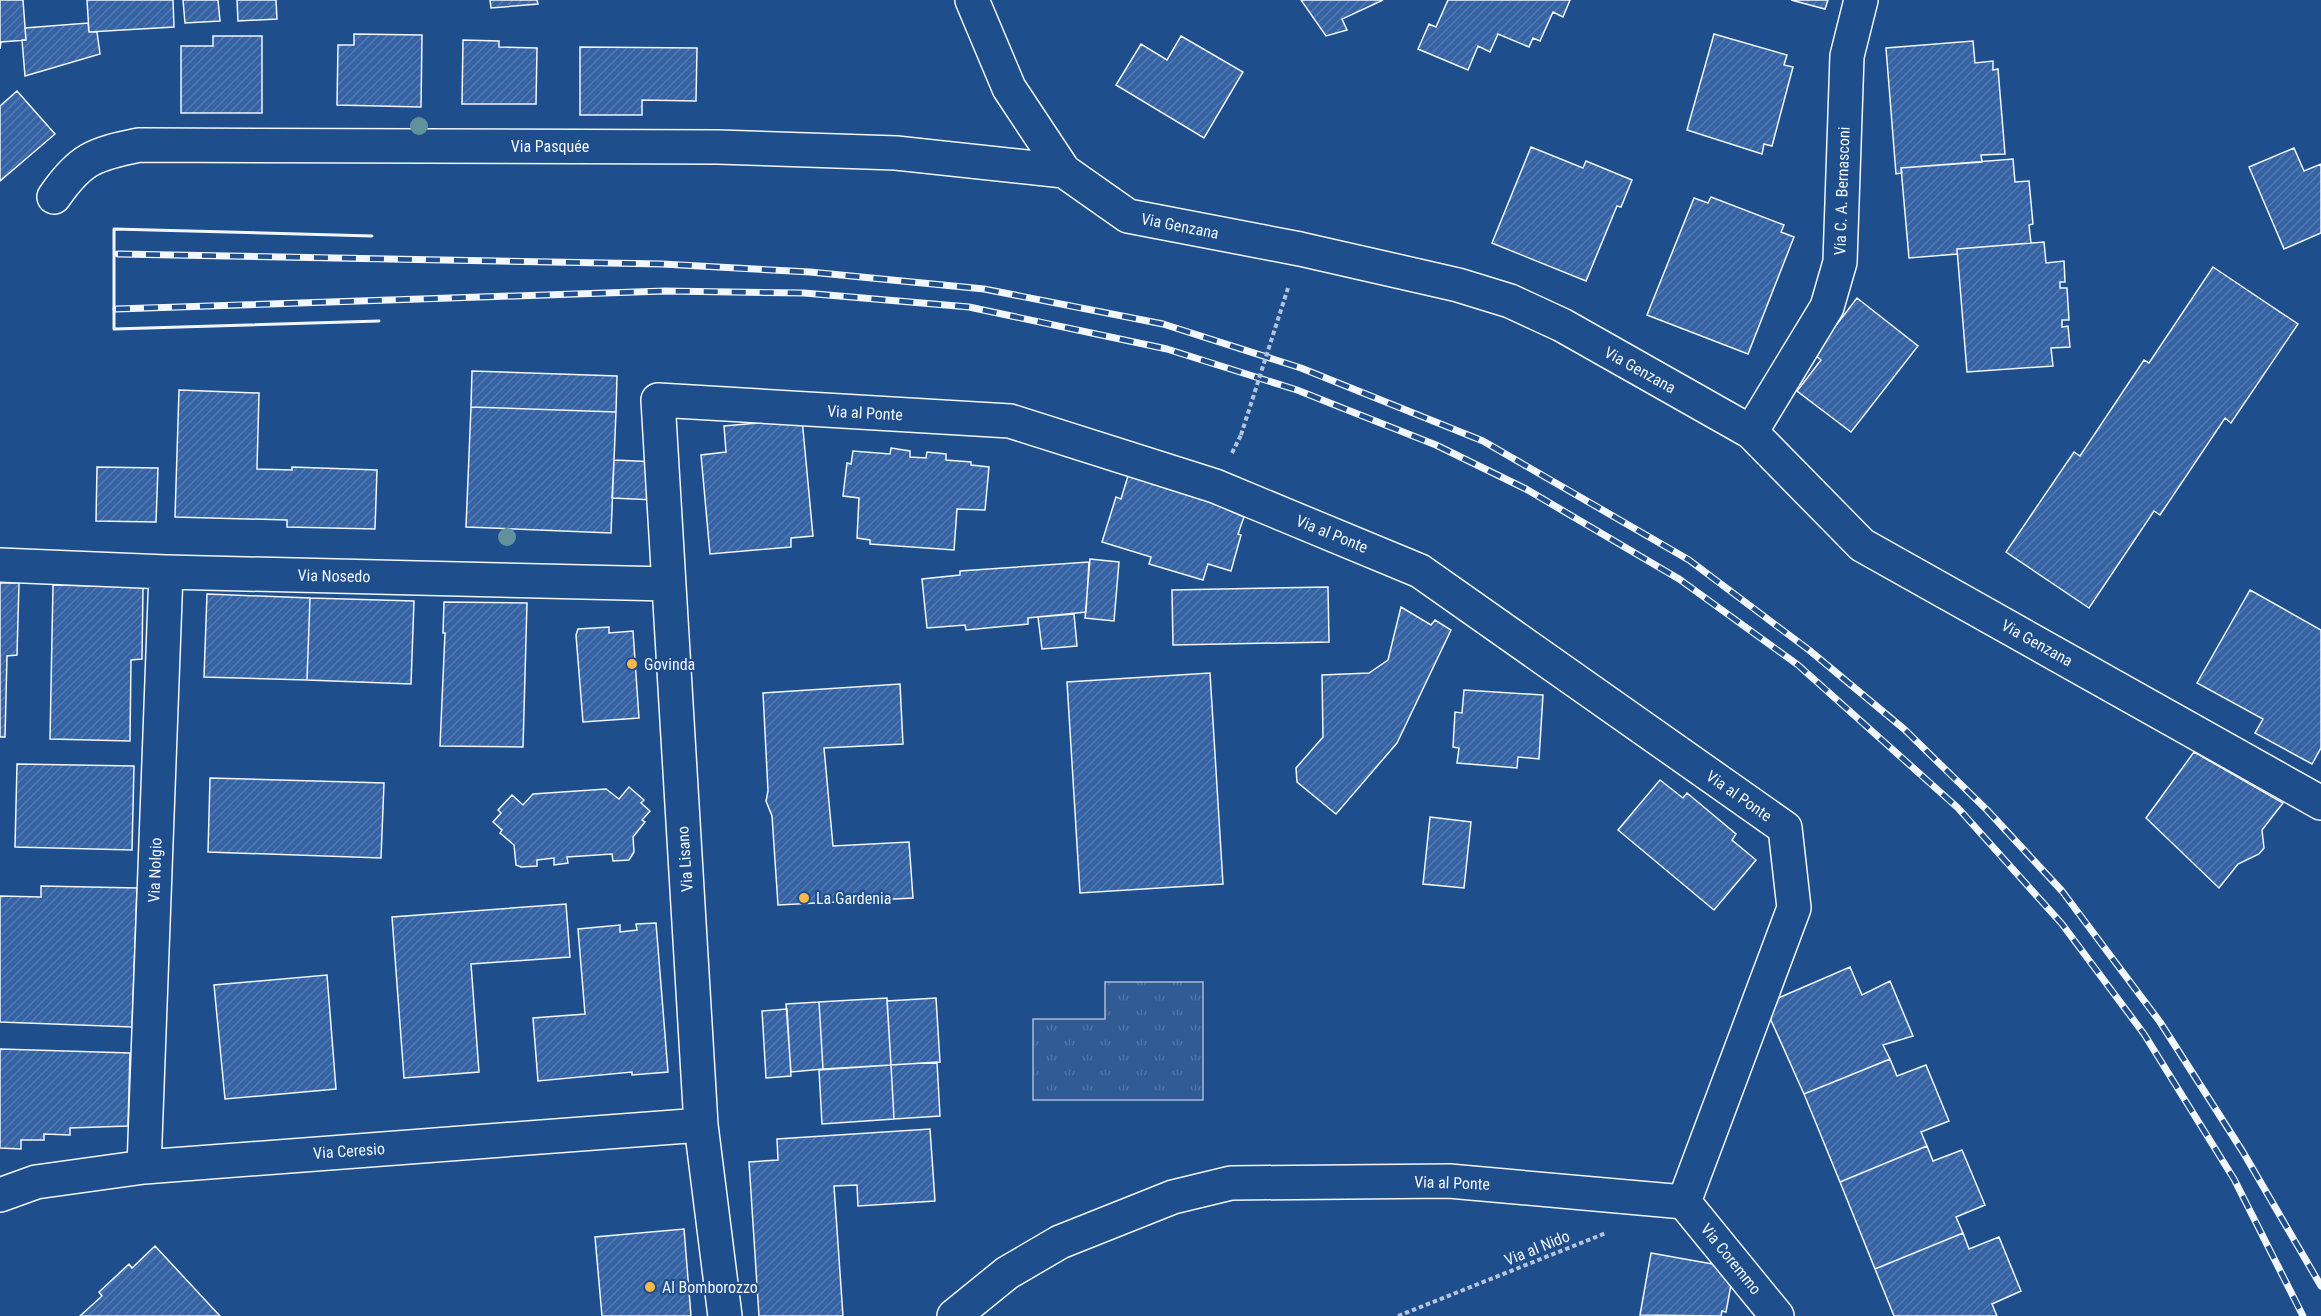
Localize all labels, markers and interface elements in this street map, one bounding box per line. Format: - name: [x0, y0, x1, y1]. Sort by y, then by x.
- street label: Via C. A. Bernasconi: [1830, 126, 1854, 256]
- street label: Via Pasquée: [511, 137, 589, 156]
- street label: Via Genzana: [1140, 209, 1220, 243]
- street label: Via Genzana: [1601, 343, 1679, 397]
- street label: Via al Ponte: [827, 402, 903, 424]
- street label: Via al Ponte: [1293, 511, 1371, 557]
- street label: Via Nosedo: [297, 566, 371, 586]
- street label: Via Genzana: [1998, 616, 2076, 670]
- place label: Govinda: [644, 655, 695, 674]
- marker: Govinda: [625, 657, 639, 671]
- street label: Via al Ponte: [1703, 766, 1775, 826]
- street label: Via Lisano: [673, 825, 697, 893]
- street label: Via Nolgio: [144, 837, 166, 903]
- place label: La Gardenia: [816, 889, 891, 908]
- marker: La Gardenia: [797, 891, 811, 905]
- street label: Via Ceresio: [313, 1139, 385, 1163]
- street label: Via al Ponte: [1414, 1172, 1490, 1194]
- street label: Via Coremmo: [1697, 1220, 1765, 1298]
- street label: Via al Nido: [1502, 1226, 1572, 1270]
- place label: Al Bomborozzo: [662, 1278, 758, 1297]
- marker: Al Bomborozzo: [643, 1280, 657, 1294]

